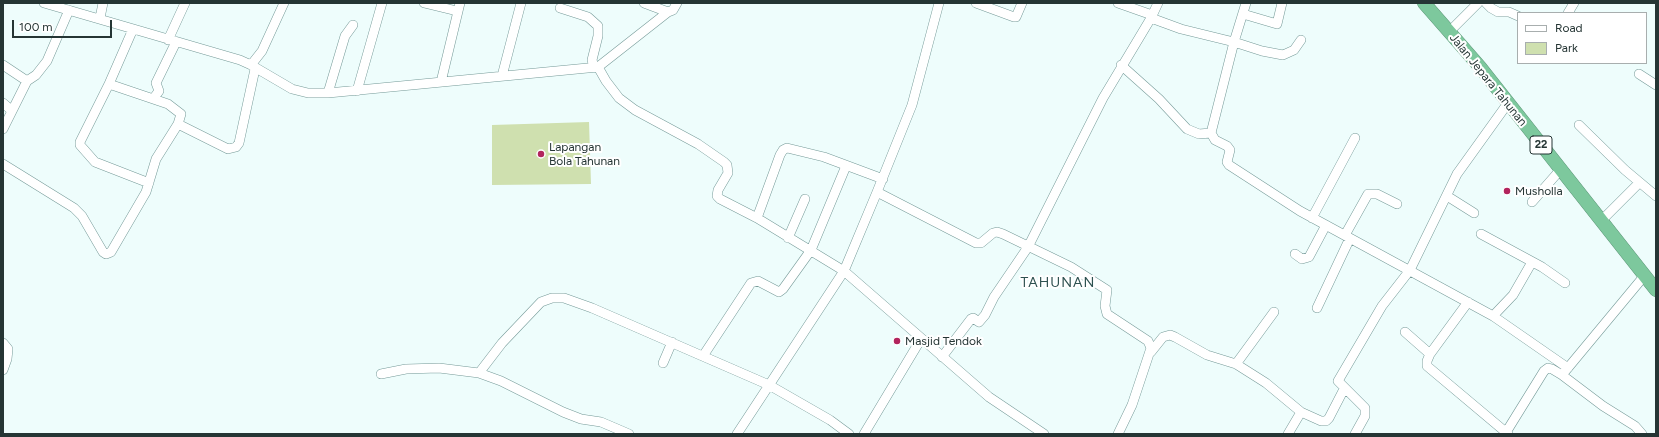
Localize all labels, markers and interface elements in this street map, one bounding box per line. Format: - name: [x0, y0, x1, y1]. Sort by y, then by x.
- scale bar: [14, 12, 114, 38]
- legend: [1517, 12, 1647, 64]
- text: 100 m: [19, 20, 53, 34]
- text: Road: [1555, 21, 1583, 35]
- street label: Jalan Jepara Tahunan: [1446, 31, 1530, 129]
- text: Park: [1555, 41, 1578, 55]
- road number: 22: [1530, 136, 1552, 154]
- place label: Lapangan Bola Tahunan: [549, 140, 620, 168]
- marker: Lapangan Bola Tahunan: [536, 149, 546, 159]
- place label: Musholla: [1515, 184, 1562, 198]
- marker: Musholla: [1502, 186, 1512, 196]
- district label: TAHUNAN: [1021, 275, 1095, 291]
- place label: Masjid Tendok: [905, 334, 982, 348]
- marker: Masjid Tendok: [892, 336, 902, 346]

